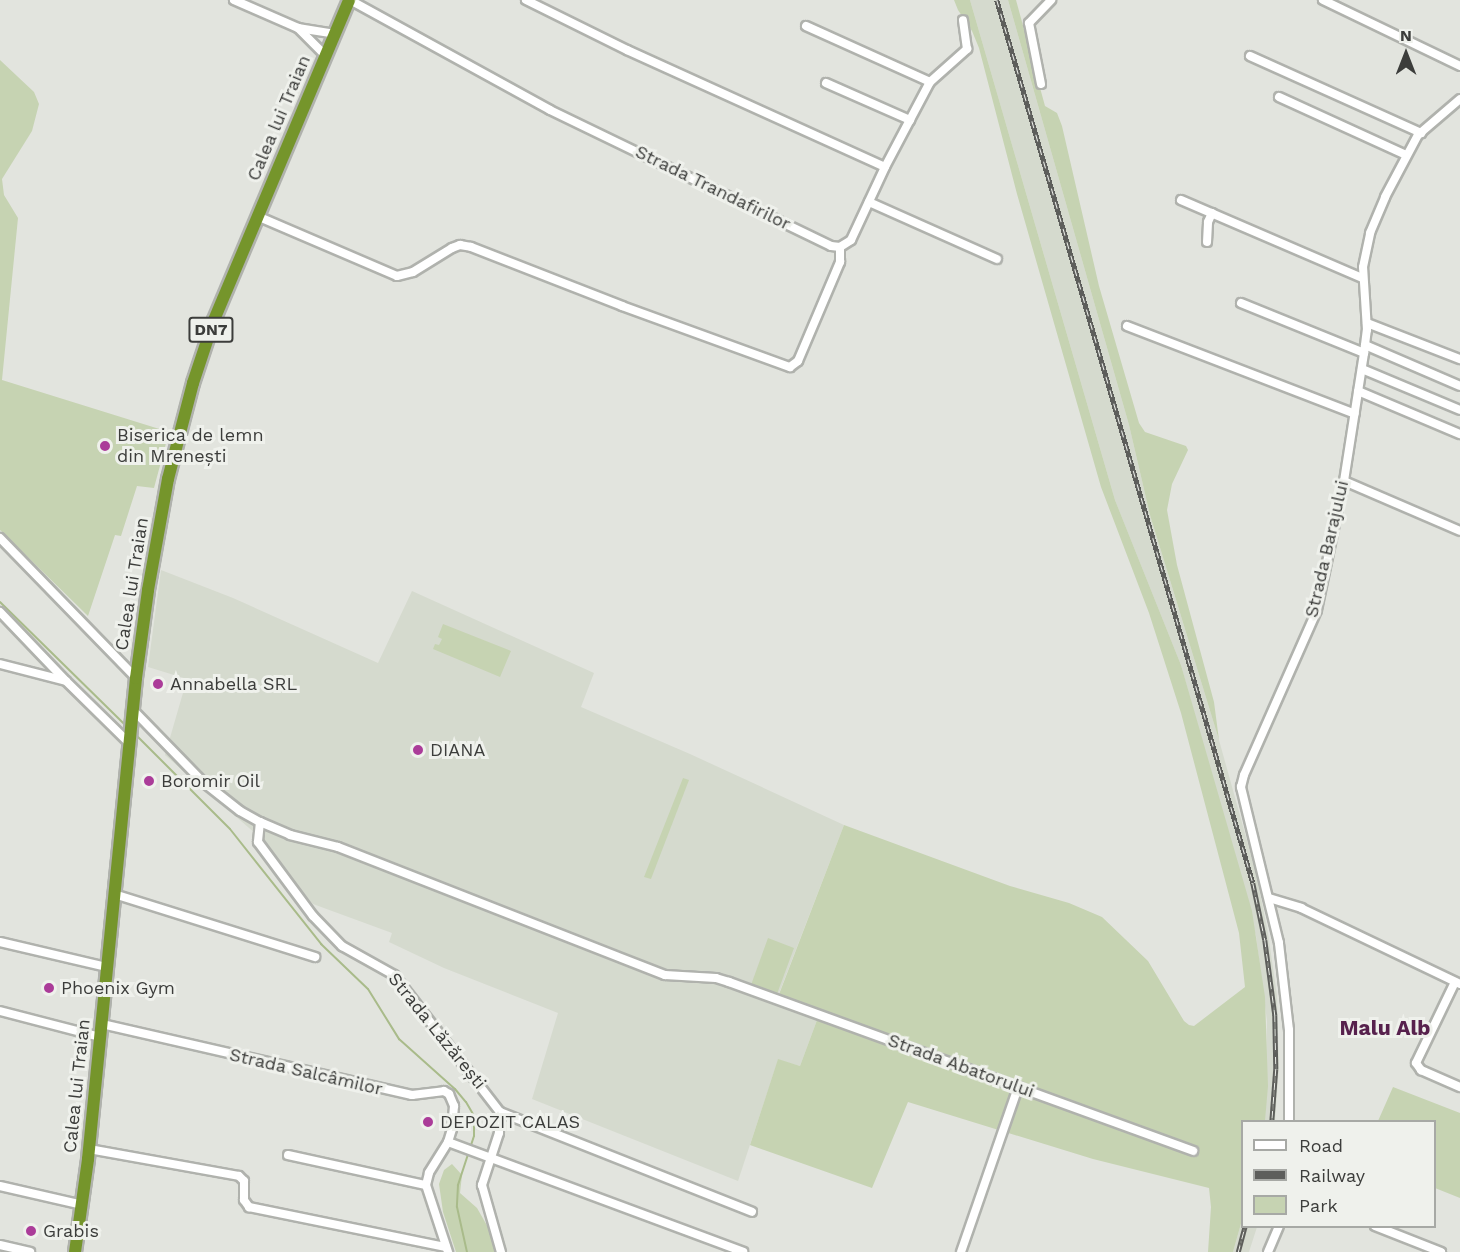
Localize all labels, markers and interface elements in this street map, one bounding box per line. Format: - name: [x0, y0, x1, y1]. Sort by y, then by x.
- north arrow: [1376, 24, 1436, 84]
- text: N: [1400, 26, 1412, 45]
- street label: Calea lui Traian: [243, 51, 315, 185]
- street label: Strada Trandafirilor: [631, 141, 795, 235]
- road number: DN7: [187, 317, 235, 343]
- place label: Biserica de lemn din Mrenești: [117, 425, 264, 468]
- marker: Biserica de lemn din Mrenești: [98, 439, 112, 453]
- street label: Strada Barajului: [1301, 478, 1353, 620]
- street label: Calea lui Traian: [111, 515, 153, 653]
- place label: Annabella SRL: [170, 673, 298, 695]
- marker: Annabella SRL: [151, 677, 165, 691]
- place label: DIANA: [430, 739, 485, 761]
- marker: DIANA: [411, 743, 425, 757]
- place label: Boromir Oil: [161, 770, 261, 792]
- marker: Boromir Oil: [142, 774, 156, 788]
- street label: Strada Lăzărești: [383, 968, 491, 1094]
- place label: Phoenix Gym: [61, 977, 175, 999]
- marker: Phoenix Gym: [42, 981, 56, 995]
- district label: Malu Alb: [1339, 1015, 1431, 1041]
- street label: Calea lui Traian: [59, 1018, 95, 1154]
- street label: Strada Abatorului: [884, 1029, 1038, 1103]
- street label: Strada Salcâmilor: [227, 1044, 385, 1100]
- place label: DEPOZIT CALAS: [440, 1111, 581, 1133]
- marker: DEPOZIT CALAS: [421, 1115, 435, 1129]
- legend: [1241, 1120, 1436, 1228]
- text: Road: [1299, 1135, 1343, 1156]
- text: Railway: [1299, 1165, 1365, 1186]
- text: Park: [1299, 1195, 1338, 1216]
- place label: Grabis: [43, 1220, 99, 1242]
- marker: Grabis: [24, 1224, 38, 1238]

